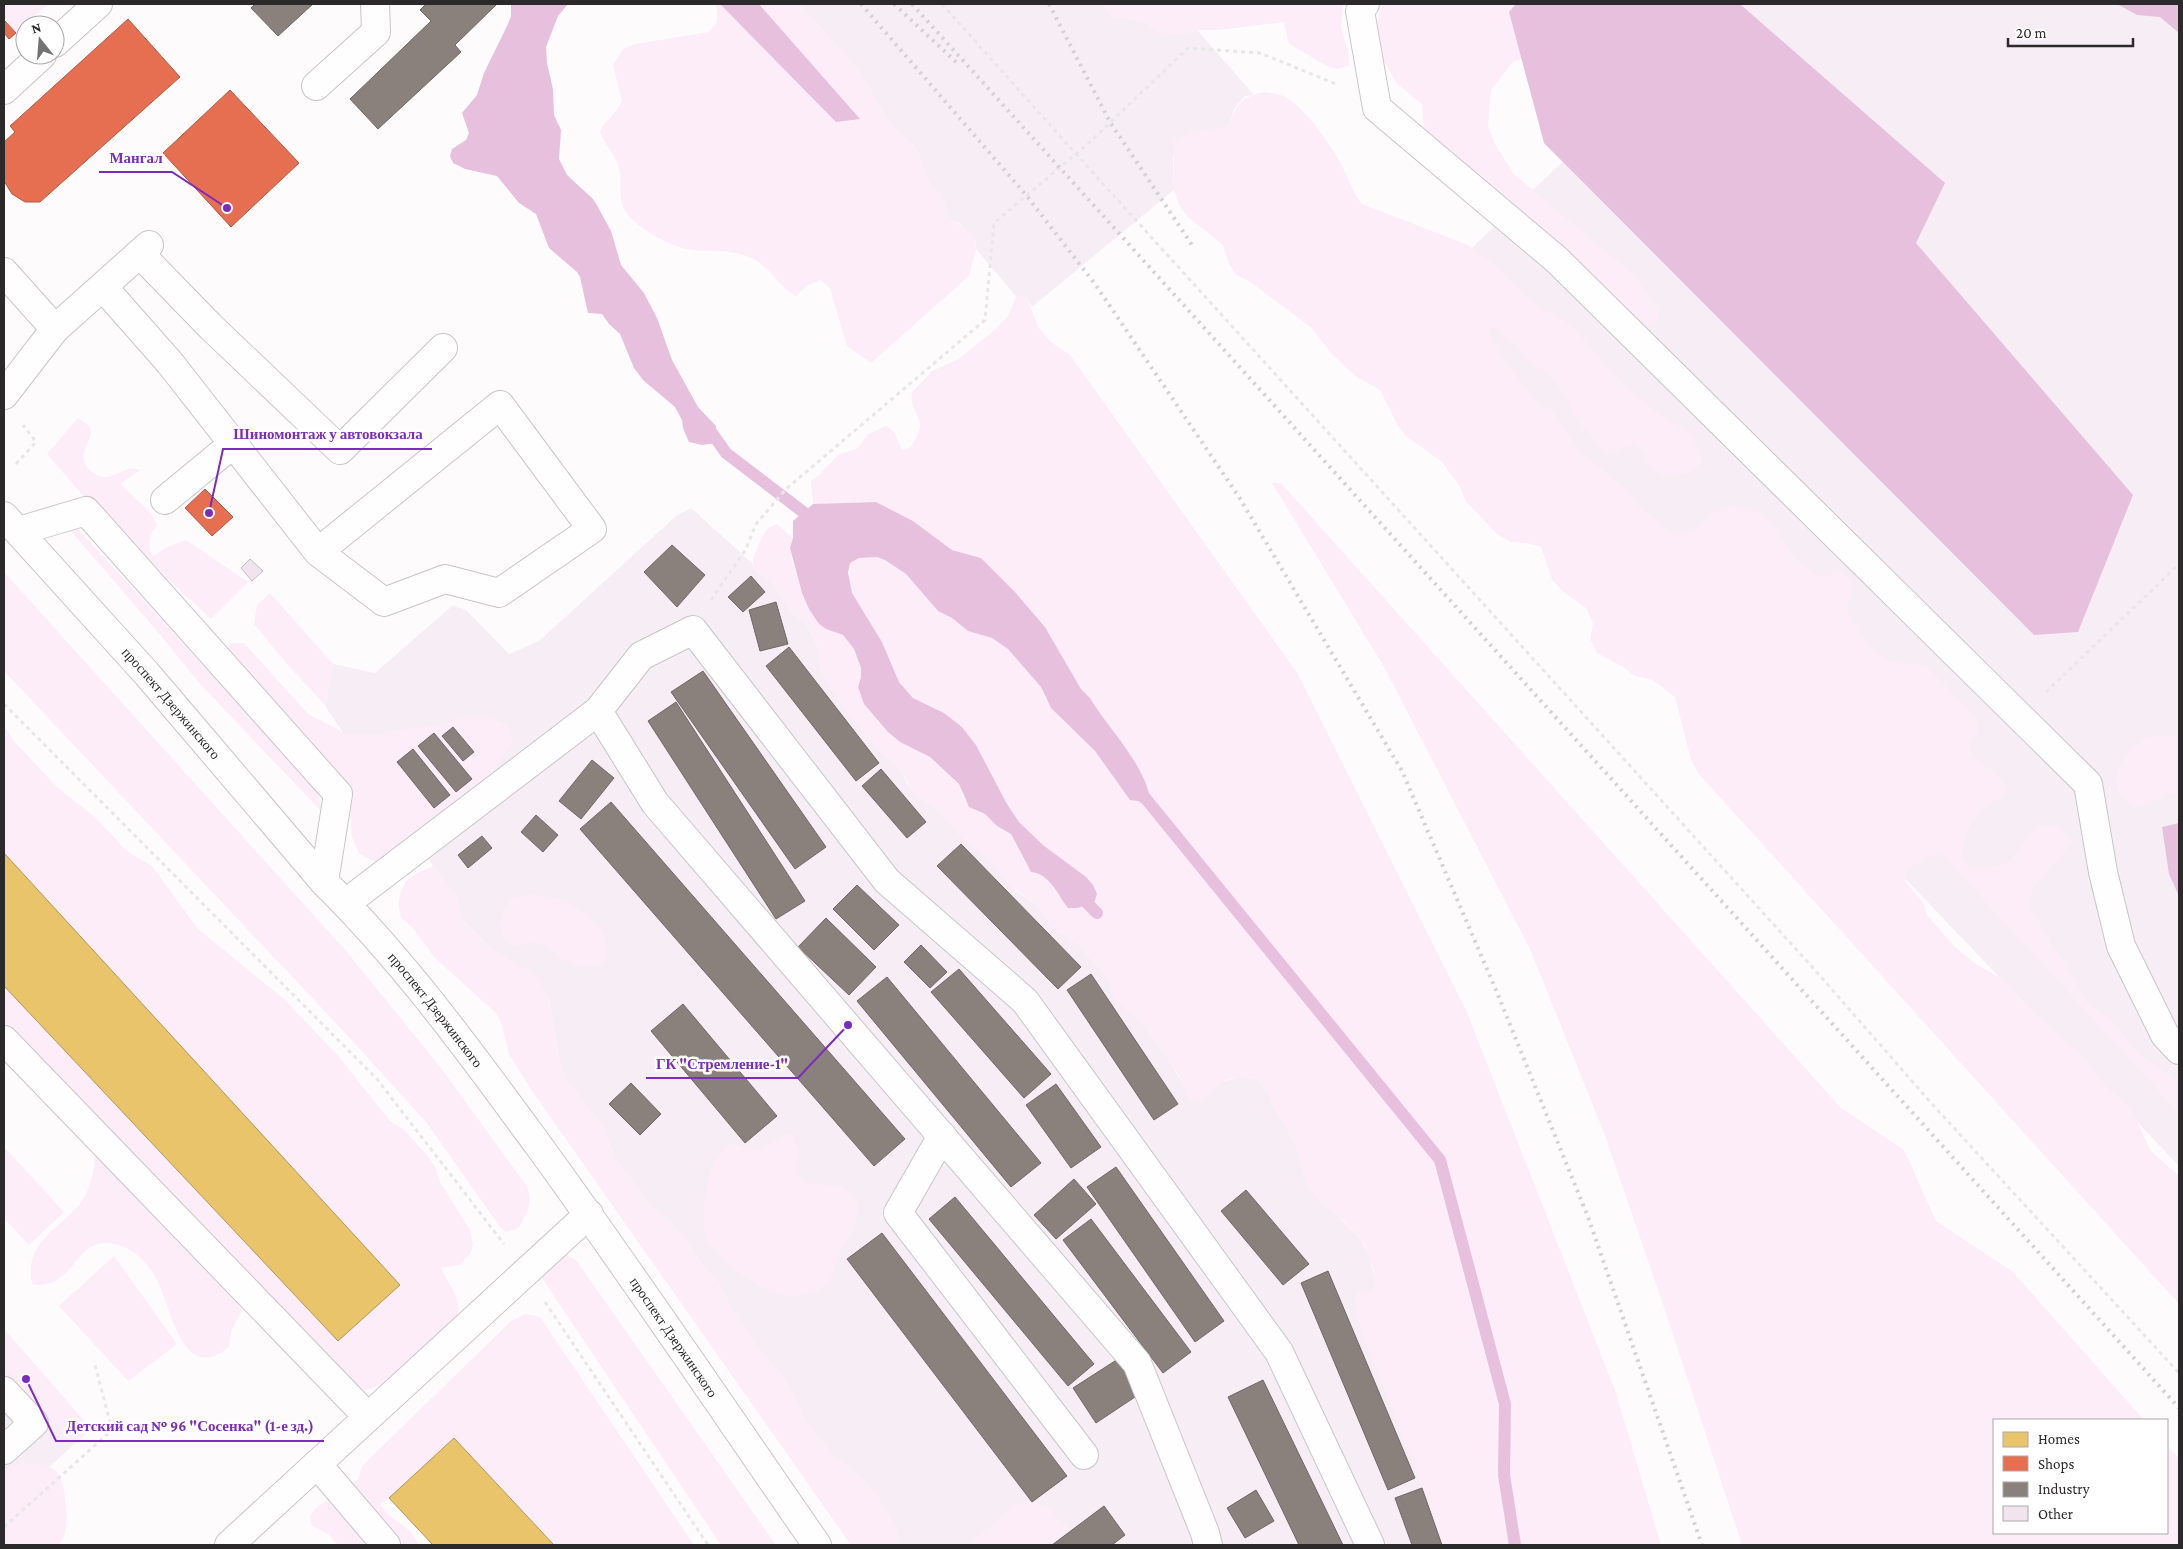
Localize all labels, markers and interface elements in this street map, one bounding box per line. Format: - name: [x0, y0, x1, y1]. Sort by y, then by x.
- north arrow: [15, 15, 65, 65]
- scale bar: [2008, 15, 2133, 47]
- text: N: [29, 18, 44, 37]
- text: 20 m: [2016, 25, 2047, 41]
- callout: Мангал: [99, 142, 172, 172]
- text: Мангал: [109, 150, 163, 166]
- callout: Шиномонтаж у автовокзала: [223, 419, 432, 449]
- text: Шиномонтаж у автовокзала: [233, 426, 423, 442]
- street label: проспект Дзержинского: [119, 644, 224, 762]
- street label: проспект Дзержинского: [385, 949, 486, 1070]
- callout: ГК "Стремление-1": [646, 1048, 798, 1078]
- text: ГК "Стремление-1": [656, 1056, 788, 1072]
- street label: проспект Дзержинского: [627, 1274, 721, 1400]
- callout: Детский сад № 96 "Сосенка" (1-е зд.): [56, 1411, 324, 1441]
- text: Детский сад № 96 "Сосенка" (1-е зд.): [66, 1418, 314, 1435]
- legend: [1993, 1419, 2168, 1534]
- text: Homes: [2038, 1431, 2080, 1447]
- text: Shops: [2038, 1456, 2074, 1473]
- text: Industry: [2038, 1481, 2090, 1498]
- text: Other: [2038, 1506, 2074, 1522]

